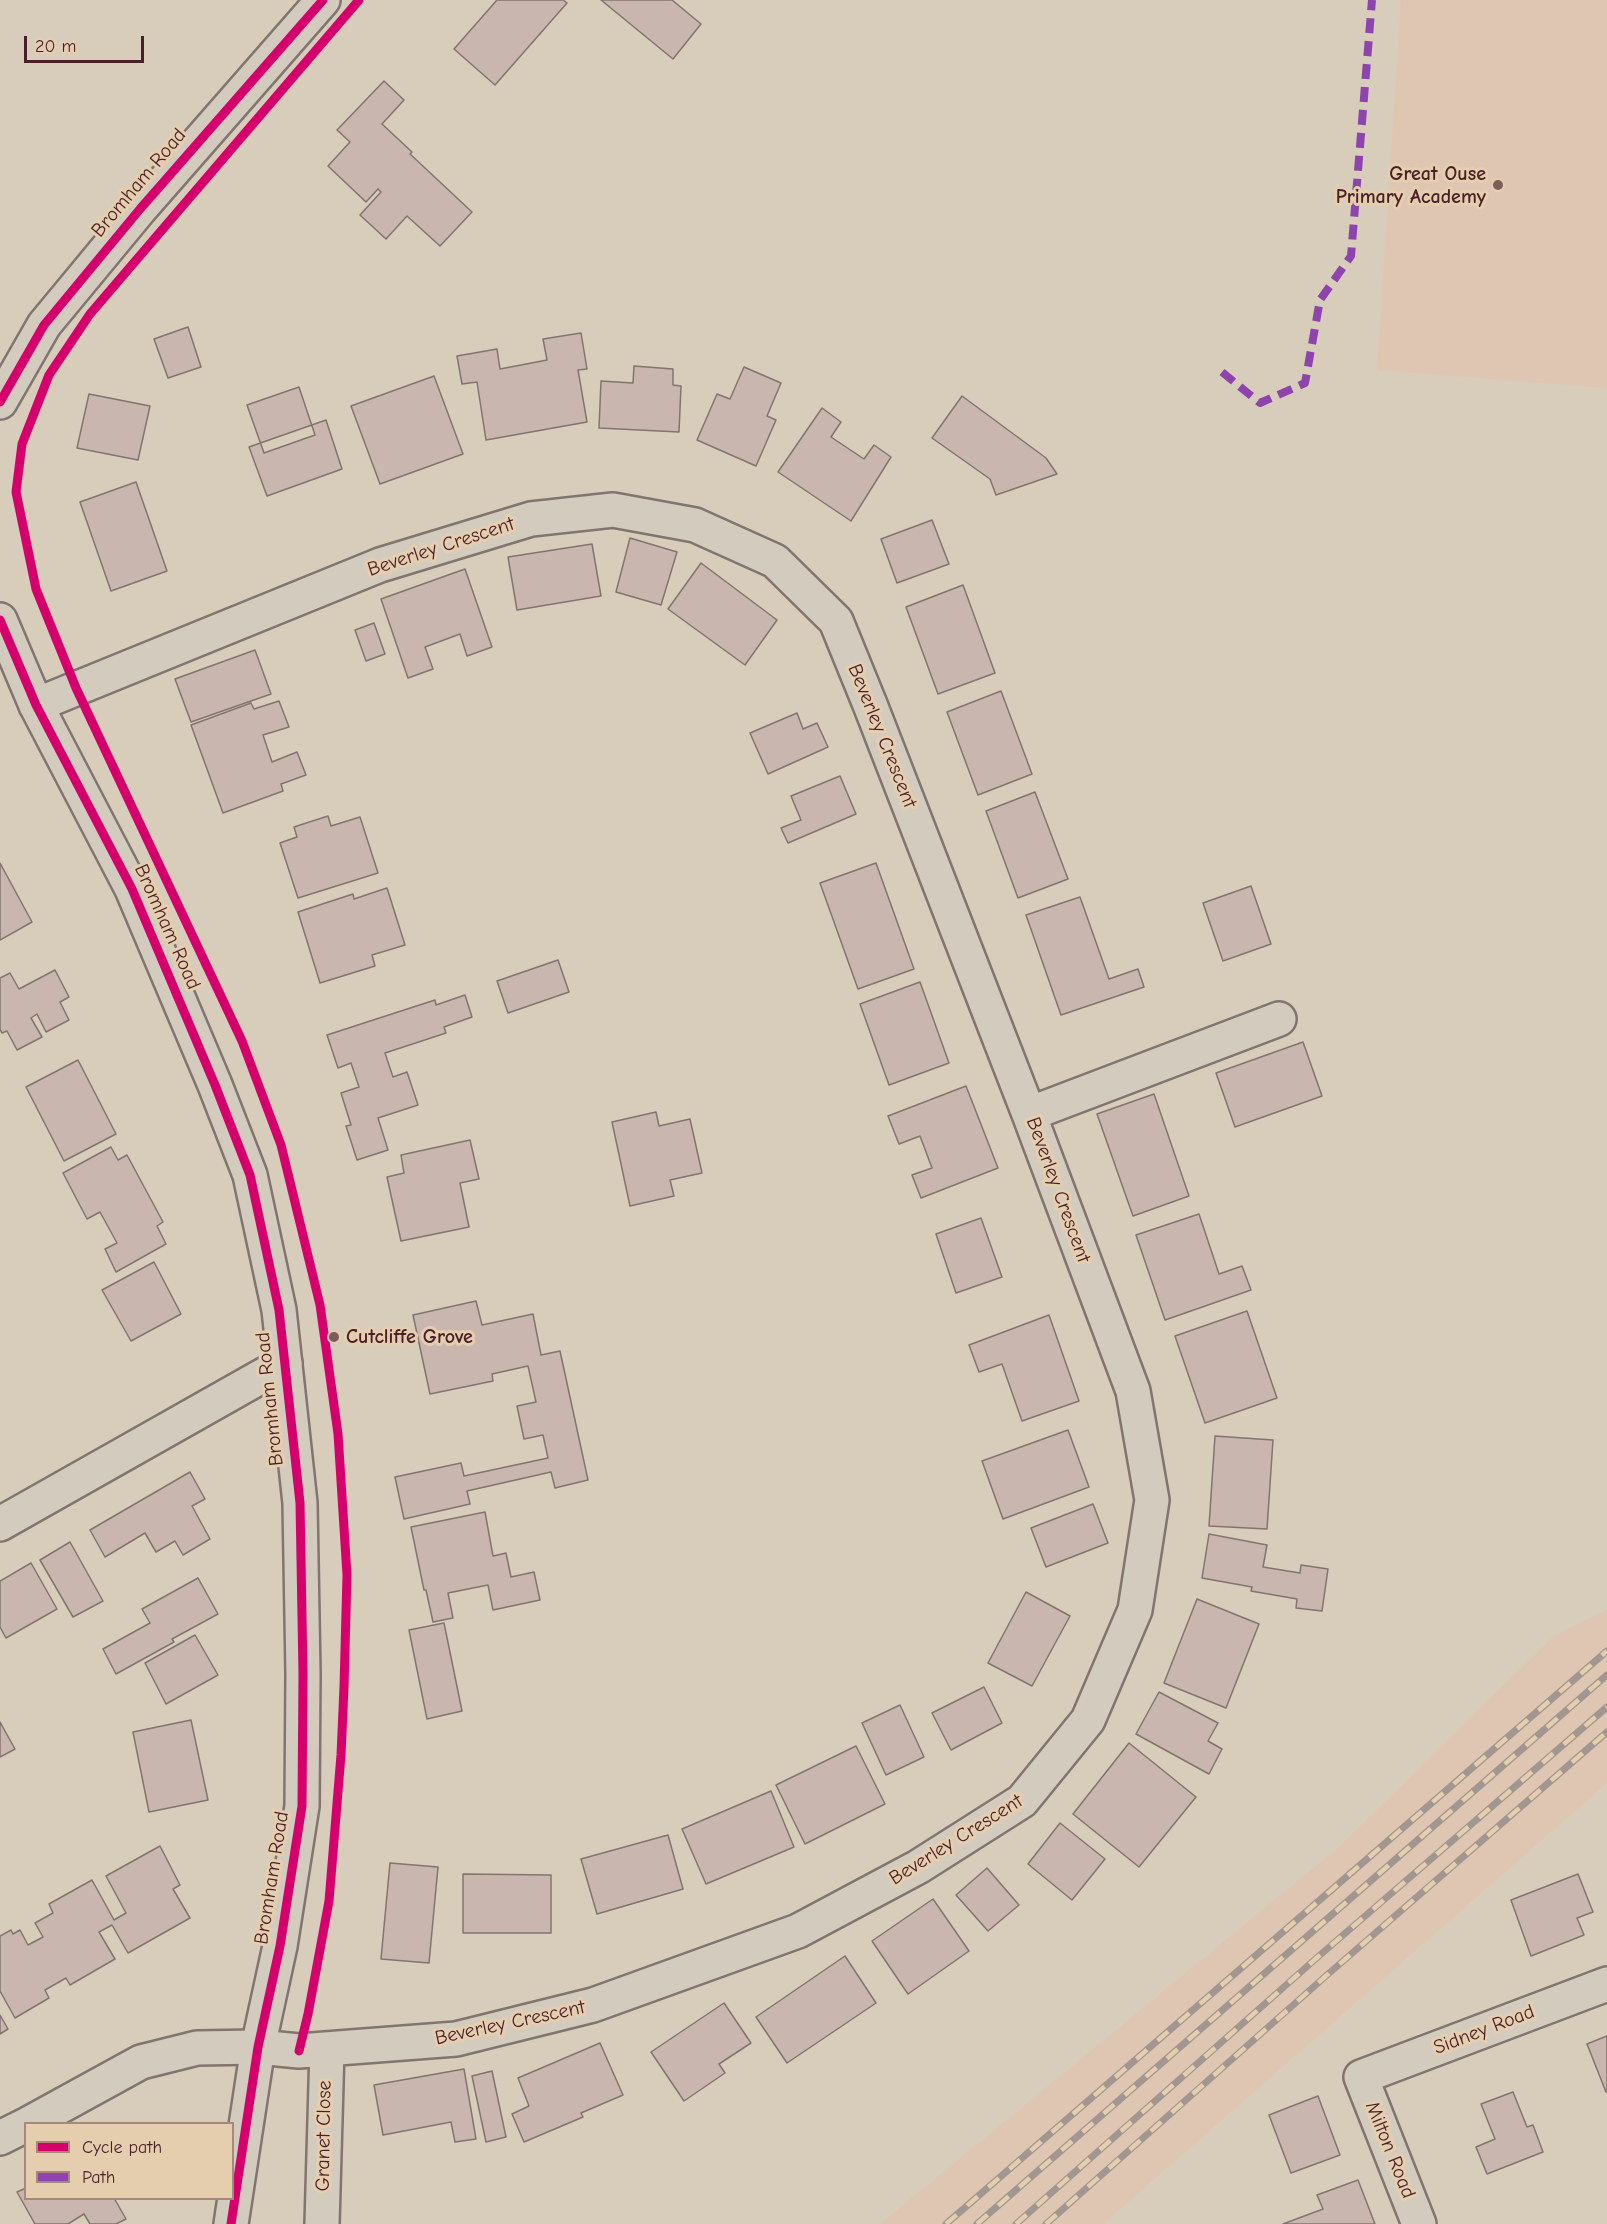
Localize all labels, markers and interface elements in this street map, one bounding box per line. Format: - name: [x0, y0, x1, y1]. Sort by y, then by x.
- scale bar: [27, 24, 147, 62]
- text: 20 m: [35, 36, 76, 57]
- street label: Bromham Road: [87, 124, 191, 242]
- place label: Great Ouse Primary Academy: [1336, 162, 1486, 209]
- marker: Great Ouse Primary Academy: [1491, 178, 1505, 192]
- street label: Beverley Crescent: [365, 512, 517, 582]
- street label: Beverley Crescent: [842, 661, 922, 811]
- street label: Bromham Road: [129, 861, 205, 993]
- street label: Beverley Crescent: [1021, 1114, 1095, 1266]
- place label: Cutcliffe Grove: [346, 1325, 473, 1349]
- marker: Cutcliffe Grove: [327, 1330, 341, 1344]
- street label: Bromham Road: [251, 1331, 289, 1467]
- street label: Beverley Crescent: [885, 1789, 1027, 1891]
- street label: Bromham Road: [250, 1810, 294, 1946]
- street label: Beverley Crescent: [433, 1995, 587, 2051]
- street label: Sidney Road: [1430, 2000, 1538, 2060]
- street label: Granet Close: [311, 2080, 337, 2192]
- street label: Milton Road: [1360, 2098, 1420, 2202]
- legend: [24, 2122, 234, 2200]
- text: Cycle path: [82, 2137, 162, 2158]
- text: Path: [82, 2167, 115, 2188]

